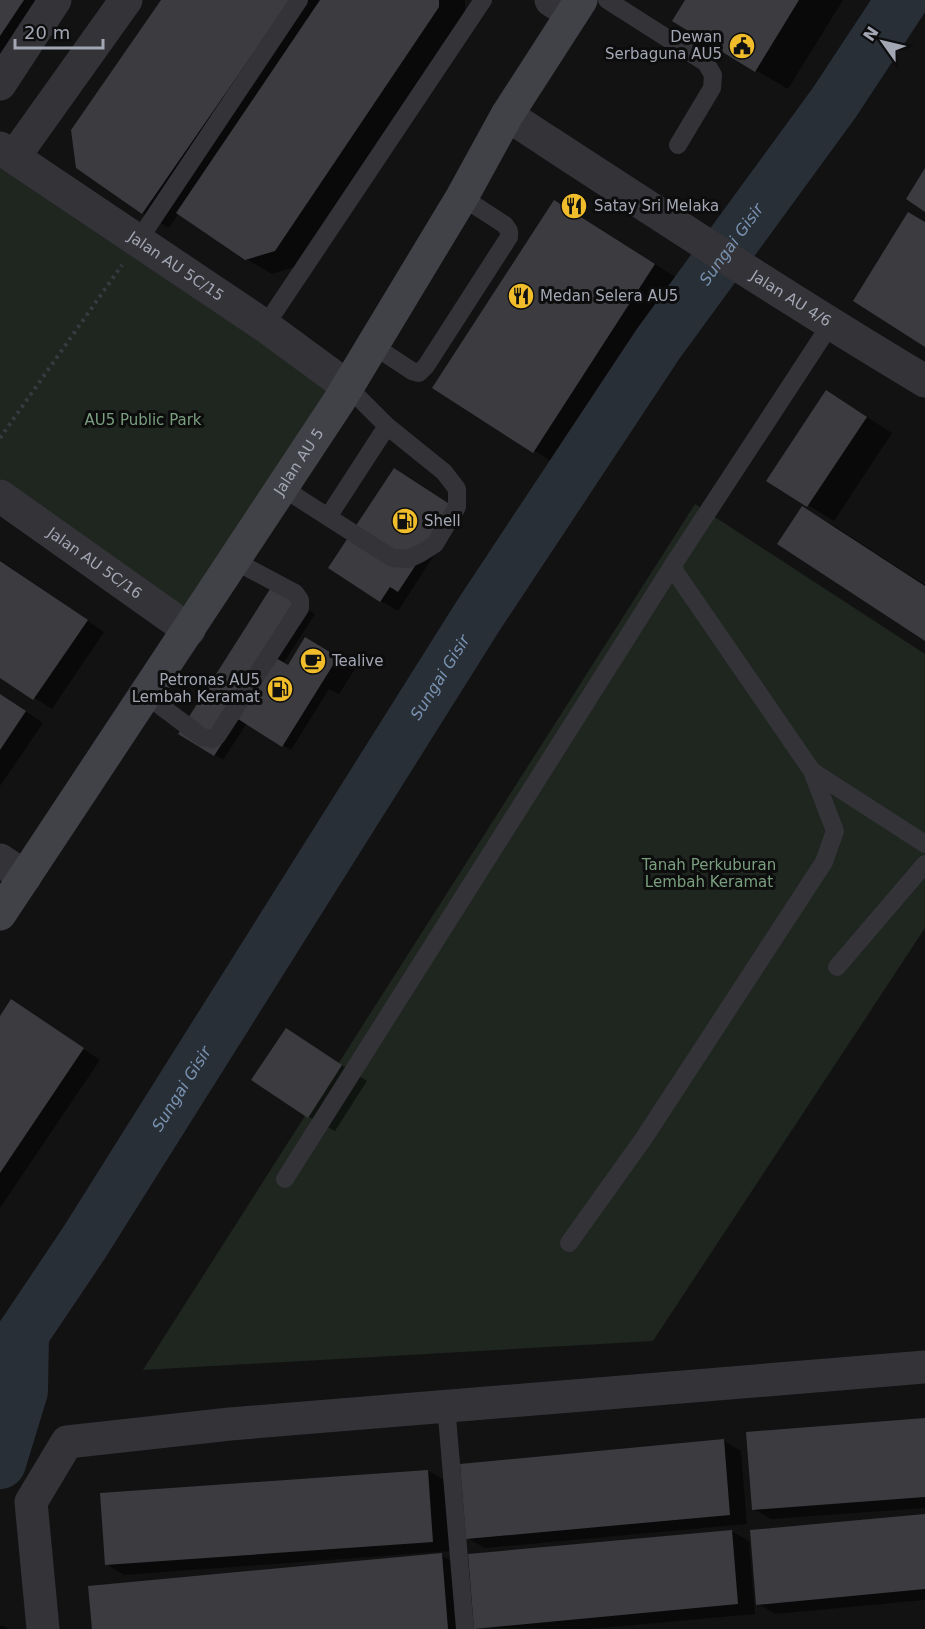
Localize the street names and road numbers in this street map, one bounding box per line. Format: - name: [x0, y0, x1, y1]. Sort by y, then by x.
- street label: Jalan AU 5C/15: [124, 227, 227, 305]
- street label: Jalan AU 4/6: [747, 266, 834, 330]
- street label: Jalan AU 5: [270, 425, 328, 500]
- street label: Jalan AU 5C/16: [43, 523, 145, 603]

